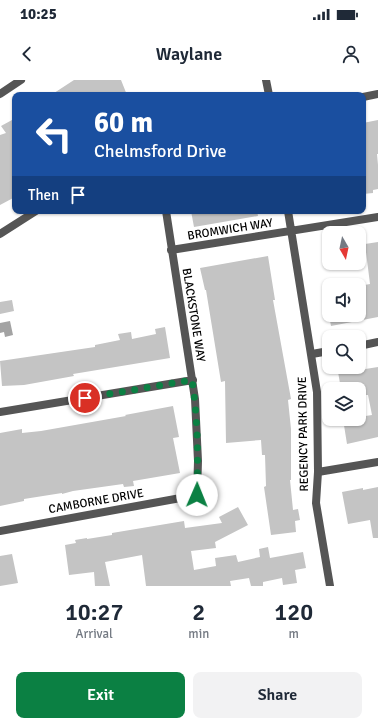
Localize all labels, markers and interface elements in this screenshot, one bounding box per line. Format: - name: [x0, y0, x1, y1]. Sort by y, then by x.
- text: 10:25: [20, 5, 57, 23]
- icon: back: [16, 43, 38, 65]
- text: Waylane: [156, 43, 222, 65]
- icon: person: [340, 43, 362, 65]
- text: 60 m: [94, 106, 153, 140]
- icon: left: [28, 108, 80, 160]
- text: Chelmsford Drive: [94, 140, 227, 162]
- icon: arrive: [67, 184, 89, 206]
- text: Then: [28, 186, 59, 204]
- street label: BROMWICH WAY: [186, 215, 274, 244]
- north arrow: [322, 226, 366, 270]
- map controls: [322, 226, 366, 426]
- street label: BLACKSTONE WAY: [179, 267, 208, 363]
- button: sound: [322, 278, 366, 322]
- button: search: [322, 330, 366, 374]
- street label: REGENCY PARK DRIVE: [295, 376, 312, 492]
- pin: [68, 381, 102, 415]
- button: layers: [322, 382, 366, 426]
- icon: arrive: [74, 387, 96, 409]
- position arrow: [176, 474, 218, 516]
- street label: CAMBORNE DRIVE: [47, 486, 145, 517]
- text: 10:27: [65, 597, 123, 627]
- text: 2: [192, 597, 205, 627]
- text: 120: [274, 597, 313, 627]
- text: Arrival: [75, 626, 113, 642]
- text: min: [188, 626, 209, 642]
- text: m: [288, 626, 299, 642]
- button: Exit: [16, 672, 185, 718]
- button: Share: [193, 672, 362, 718]

